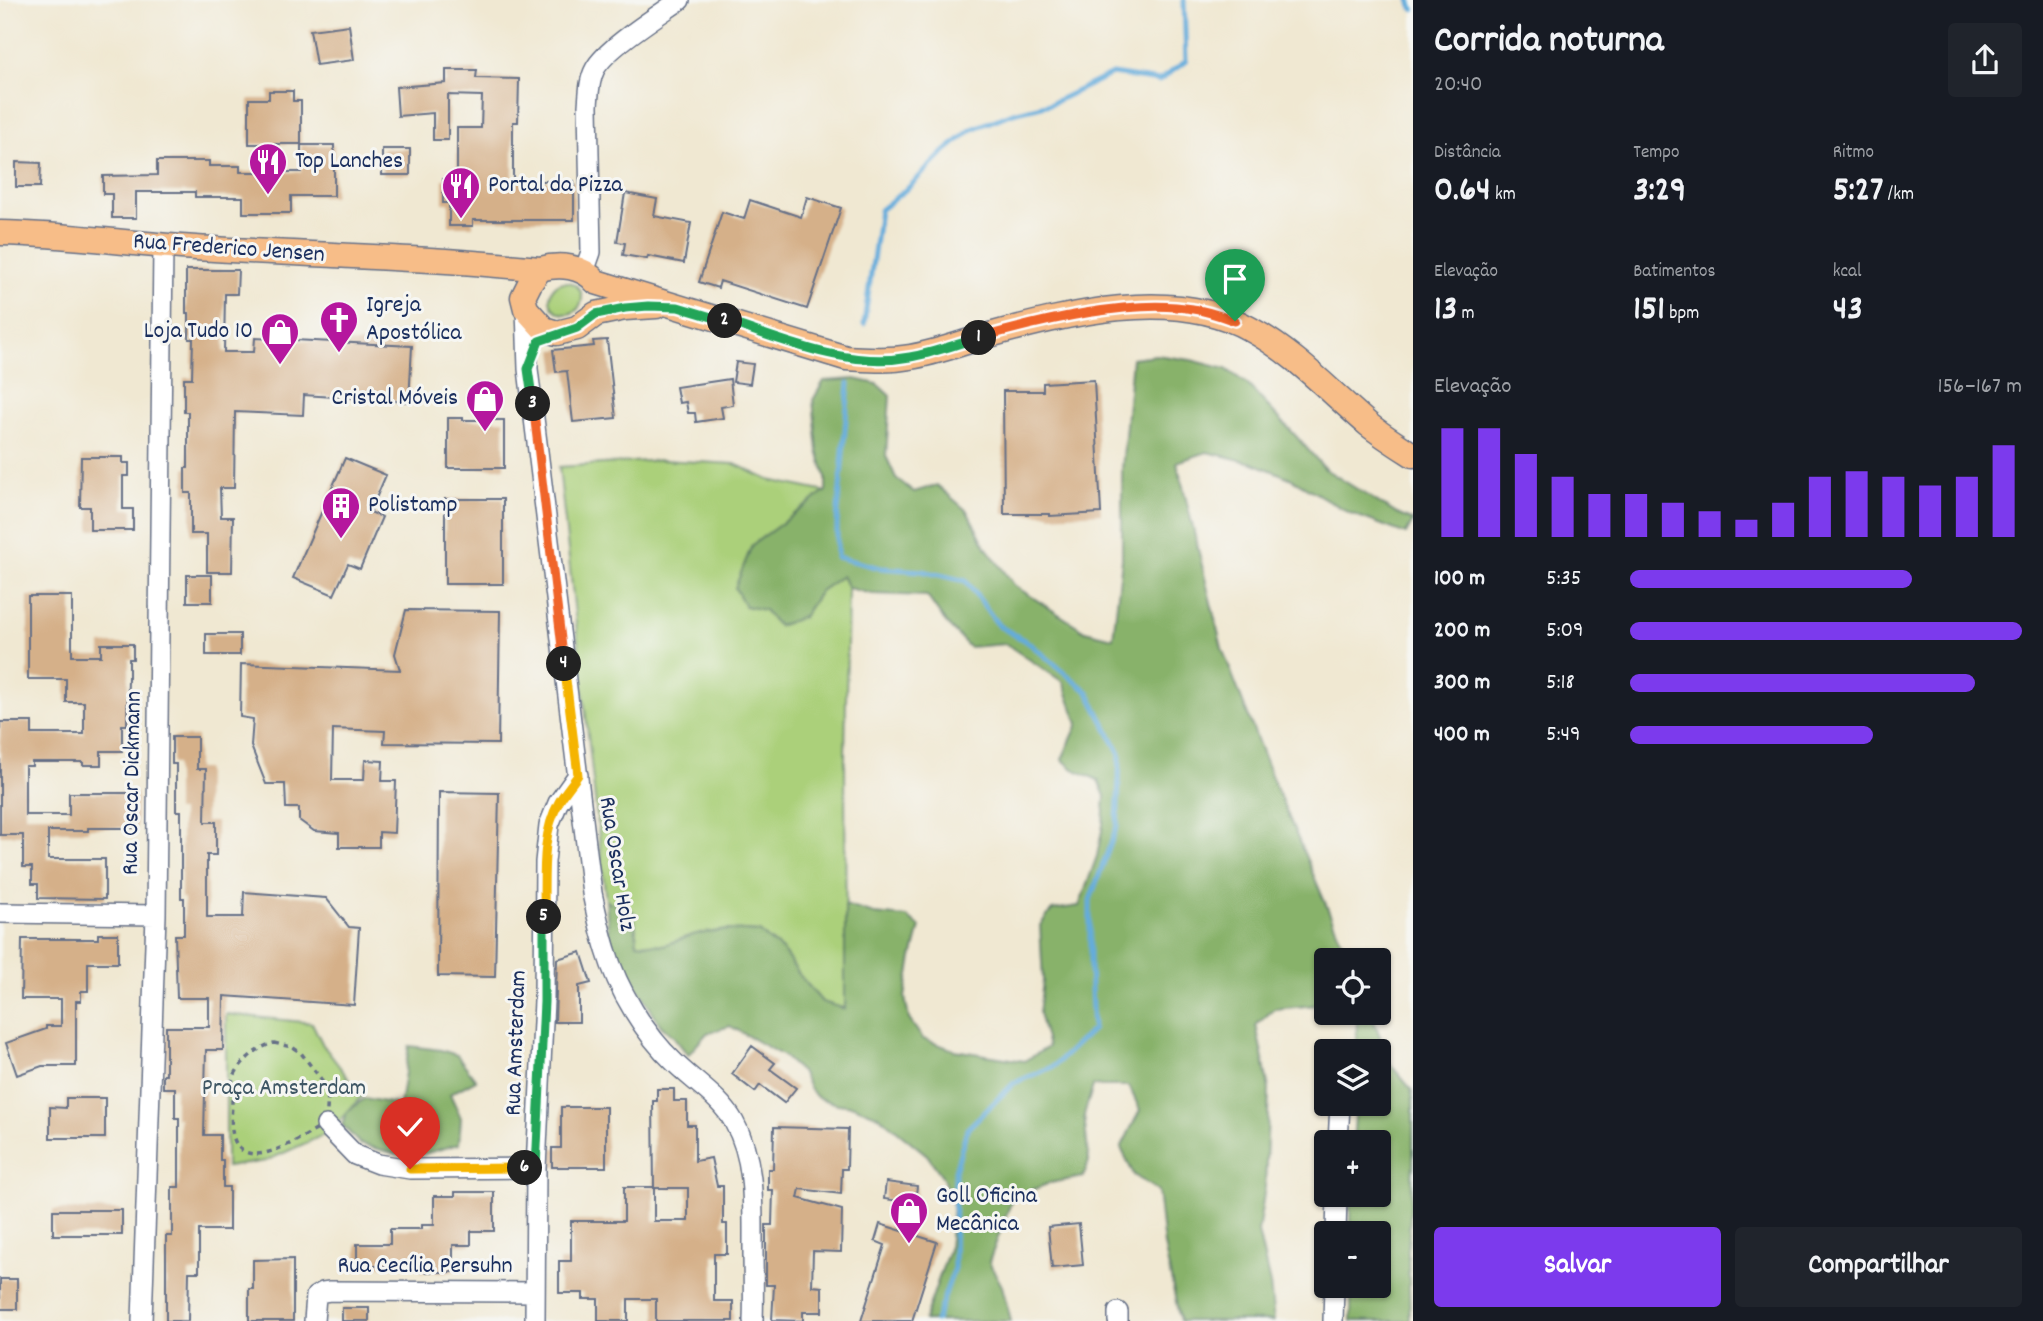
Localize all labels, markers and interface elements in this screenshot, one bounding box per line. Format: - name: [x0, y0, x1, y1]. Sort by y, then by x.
- text: Corrida noturna: [1434, 15, 1664, 70]
- button: share: [1948, 23, 2022, 97]
- text: 20:40: [1434, 69, 1482, 102]
- text: Distância: [1434, 140, 1501, 167]
- text: Tempo: [1633, 140, 1680, 167]
- text: Ritmo: [1833, 140, 1874, 167]
- restaurant icon: Top Lanches: [247, 141, 289, 196]
- place label: Top Lanches: [295, 145, 403, 179]
- restaurant icon: Portal da Pizza: [440, 165, 482, 220]
- text: 0.64: [1434, 167, 1491, 217]
- text: 3:29: [1633, 167, 1686, 217]
- text: 5:27: [1833, 167, 1883, 217]
- place label: Portal da Pizza: [488, 169, 623, 203]
- text: km: [1491, 182, 1516, 209]
- text: /km: [1883, 182, 1914, 209]
- street label: Rua Frederico Jensen: [132, 225, 326, 273]
- pin: [1205, 249, 1265, 321]
- text: Elevação: [1434, 259, 1498, 286]
- text: Batimentos: [1633, 259, 1715, 286]
- text: kcal: [1833, 259, 1862, 286]
- icon: arrive: [1216, 260, 1254, 298]
- text: 13: [1434, 286, 1457, 336]
- text: 151: [1633, 286, 1665, 336]
- text: 43: [1833, 286, 1863, 336]
- place label: Igreja Apostólica: [366, 289, 462, 351]
- church icon: Igreja Apostólica: [318, 299, 360, 354]
- text: m: [1457, 301, 1475, 328]
- text: bpm: [1665, 301, 1699, 328]
- pin: 2: [708, 304, 742, 338]
- text: 2: [720, 307, 729, 334]
- shop icon: Loja Tudo 10: [259, 311, 301, 366]
- place label: Loja Tudo 10: [144, 315, 253, 349]
- pin: 1: [962, 320, 996, 356]
- text: 1: [976, 324, 981, 351]
- text: Elevação: [1434, 371, 1511, 404]
- text: 156–167 m: [1937, 371, 2022, 404]
- shop icon: Cristal Móveis: [464, 378, 506, 433]
- place label: Cristal Móveis: [332, 382, 458, 416]
- pin: 3: [516, 386, 550, 422]
- text: 3: [528, 390, 537, 417]
- building icon: Polistamp: [320, 485, 362, 540]
- place label: Polistamp: [368, 489, 457, 523]
- text: 100 m: [1434, 563, 1485, 596]
- text: 5:35: [1546, 563, 1581, 596]
- text: 200 m: [1434, 615, 1490, 648]
- text: 5:09: [1546, 615, 1584, 648]
- pin: 4: [546, 646, 582, 682]
- text: 4: [560, 650, 567, 677]
- text: 300 m: [1434, 667, 1490, 700]
- text: 5:18: [1546, 667, 1575, 700]
- street label: Rua Oscar Dickmann: [114, 691, 152, 875]
- text: 400 m: [1434, 719, 1490, 752]
- text: 5:49: [1546, 719, 1581, 752]
- street label: Rua Oscar Holz: [589, 794, 643, 934]
- pin: 5: [526, 900, 562, 934]
- text: 5: [539, 903, 548, 930]
- map controls: [1314, 948, 1391, 1298]
- button: locate: [1314, 948, 1391, 1025]
- street label: Rua Amsterdam: [497, 970, 537, 1116]
- button: layers: [1314, 1039, 1391, 1116]
- park label: Praça Amsterdam: [202, 1072, 366, 1106]
- pin: [380, 1097, 440, 1169]
- icon: check: [391, 1108, 429, 1146]
- button: +: [1314, 1130, 1391, 1207]
- pin: 6: [508, 1150, 542, 1186]
- text: 6: [520, 1154, 529, 1181]
- place label: Goll Oficina Mecânica: [936, 1180, 1038, 1242]
- shop icon: Goll Oficina Mecânica: [888, 1190, 930, 1245]
- button: −: [1314, 1221, 1391, 1298]
- button: Salvar: [1434, 1227, 1721, 1307]
- button: Compartilhar: [1735, 1227, 2022, 1307]
- street label: Rua Cecília Persuhn: [337, 1250, 513, 1284]

